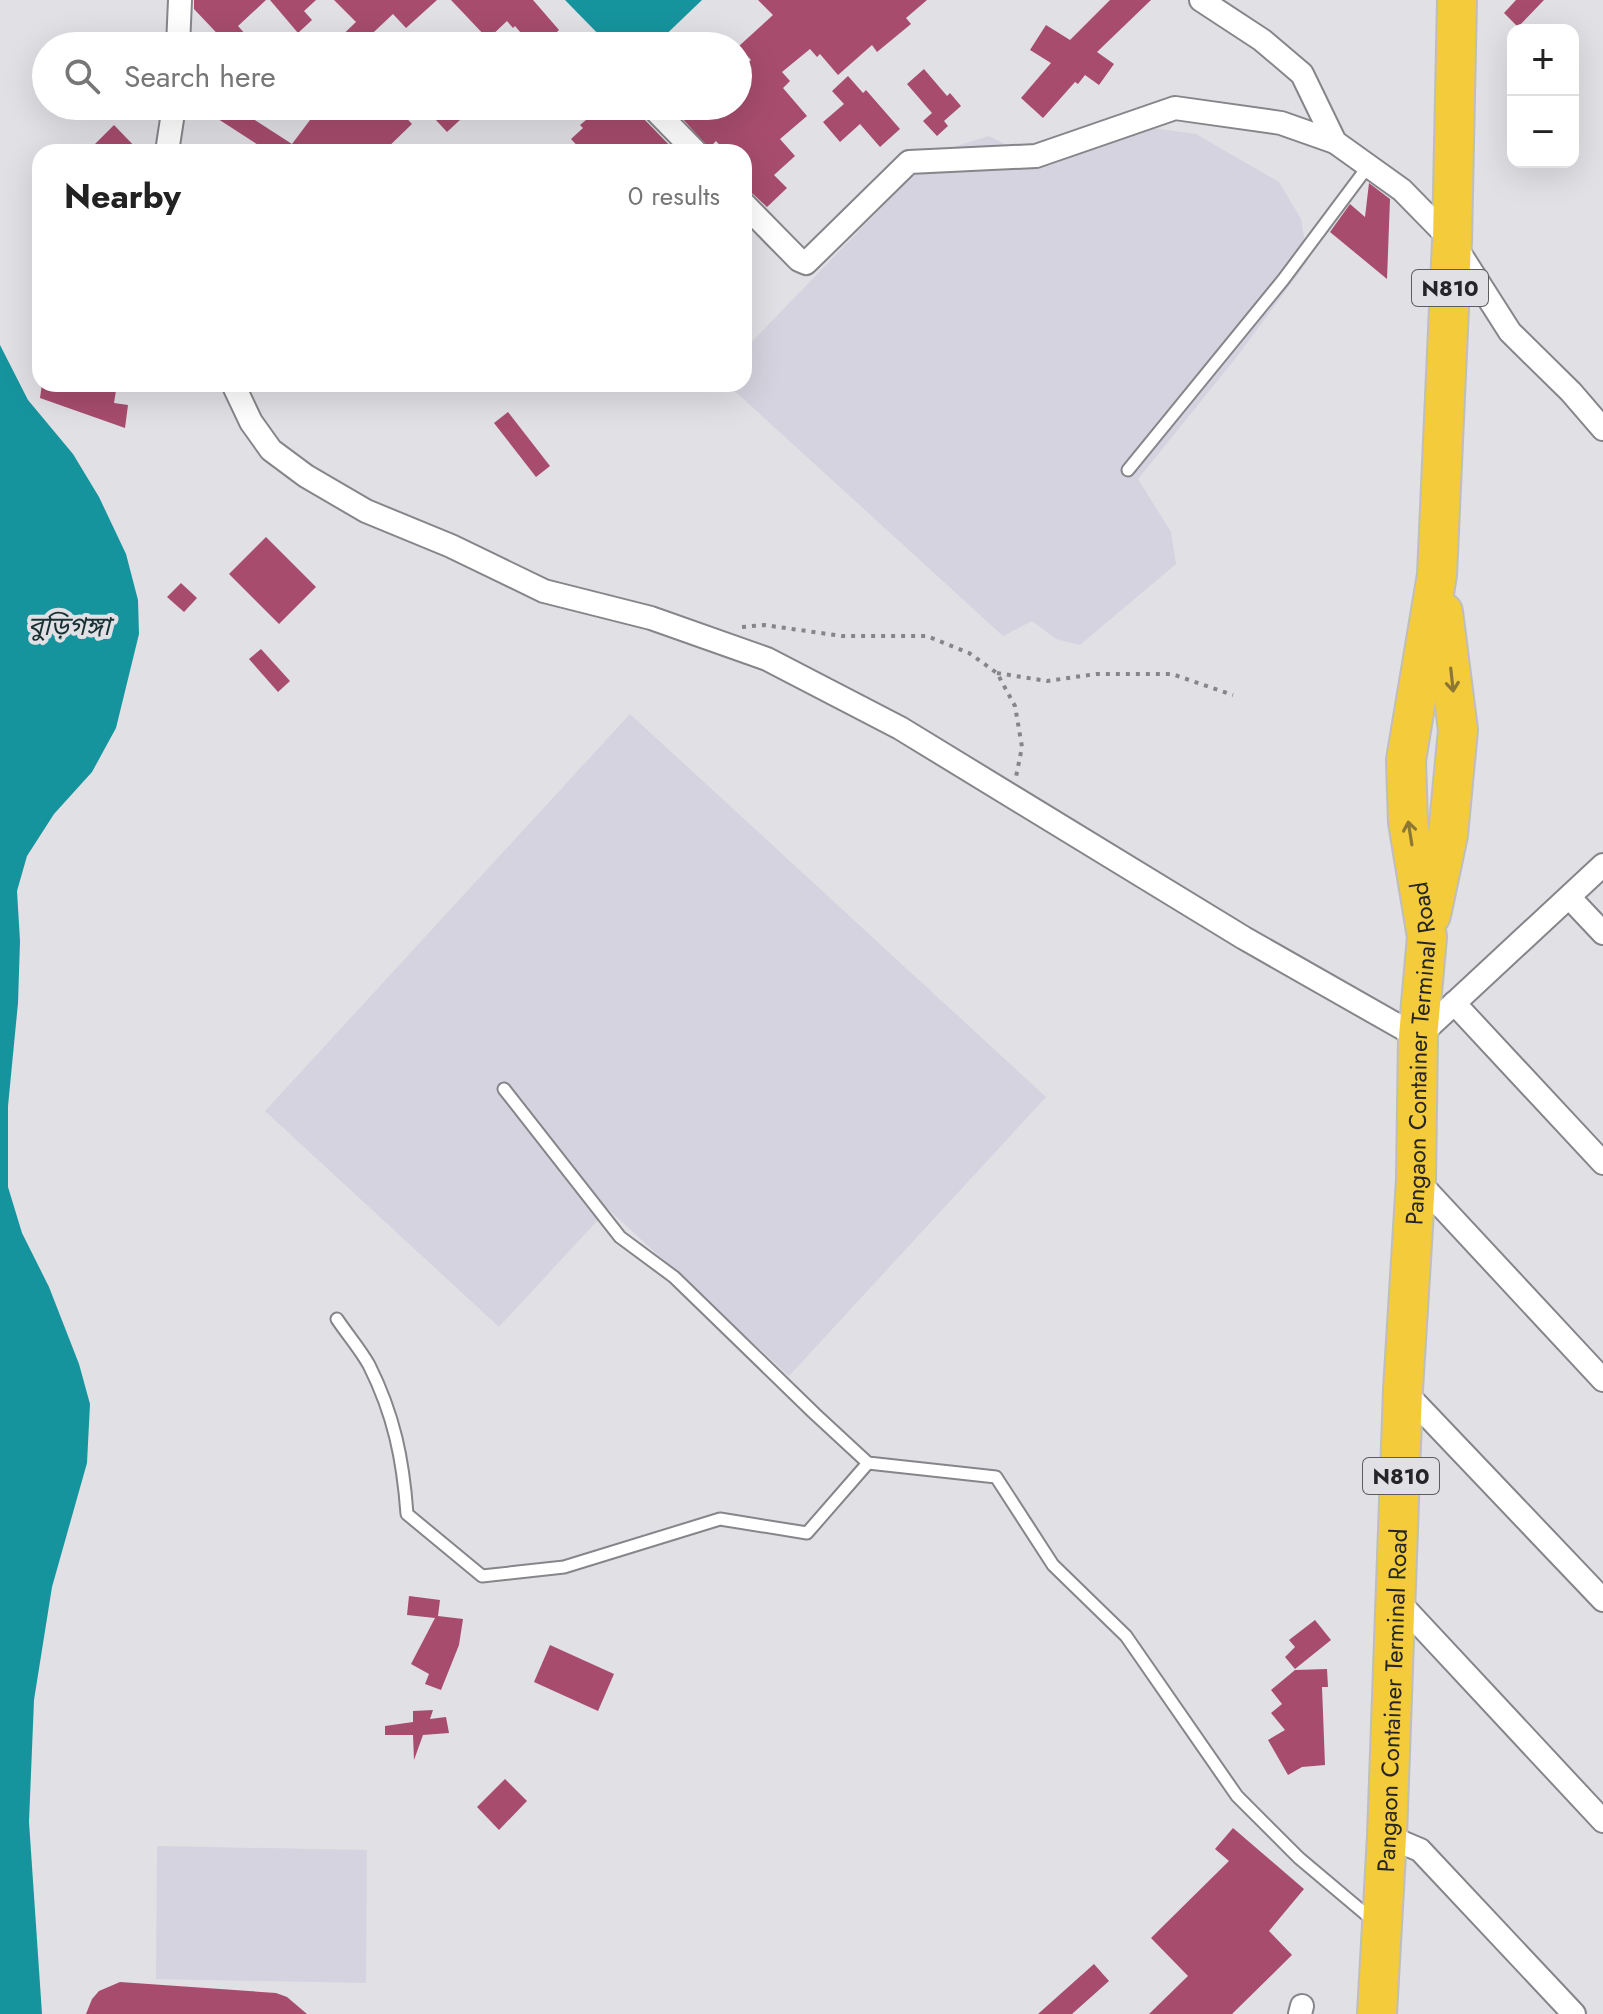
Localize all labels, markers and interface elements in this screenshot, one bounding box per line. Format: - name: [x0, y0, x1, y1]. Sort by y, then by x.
- map controls: [1507, 24, 1579, 168]
- button: +: [1507, 24, 1579, 96]
- search box: [32, 32, 752, 120]
- icon: search: [60, 54, 104, 98]
- text: Search here: [124, 55, 276, 98]
- button: −: [1507, 96, 1579, 168]
- text: Nearby: [64, 172, 181, 221]
- text: 0 results: [628, 177, 720, 215]
- road number: N810: [1412, 270, 1488, 306]
- water label: বুড়িগঙ্গা: [28, 607, 115, 645]
- one-way arrow: [1445, 666, 1460, 693]
- one-way arrow: [1401, 821, 1416, 846]
- street label: Pangaon Container Terminal Road: [1396, 879, 1445, 1226]
- road number: N810: [1363, 1458, 1439, 1494]
- street label: Pangaon Container Terminal Road: [1367, 1528, 1416, 1873]

